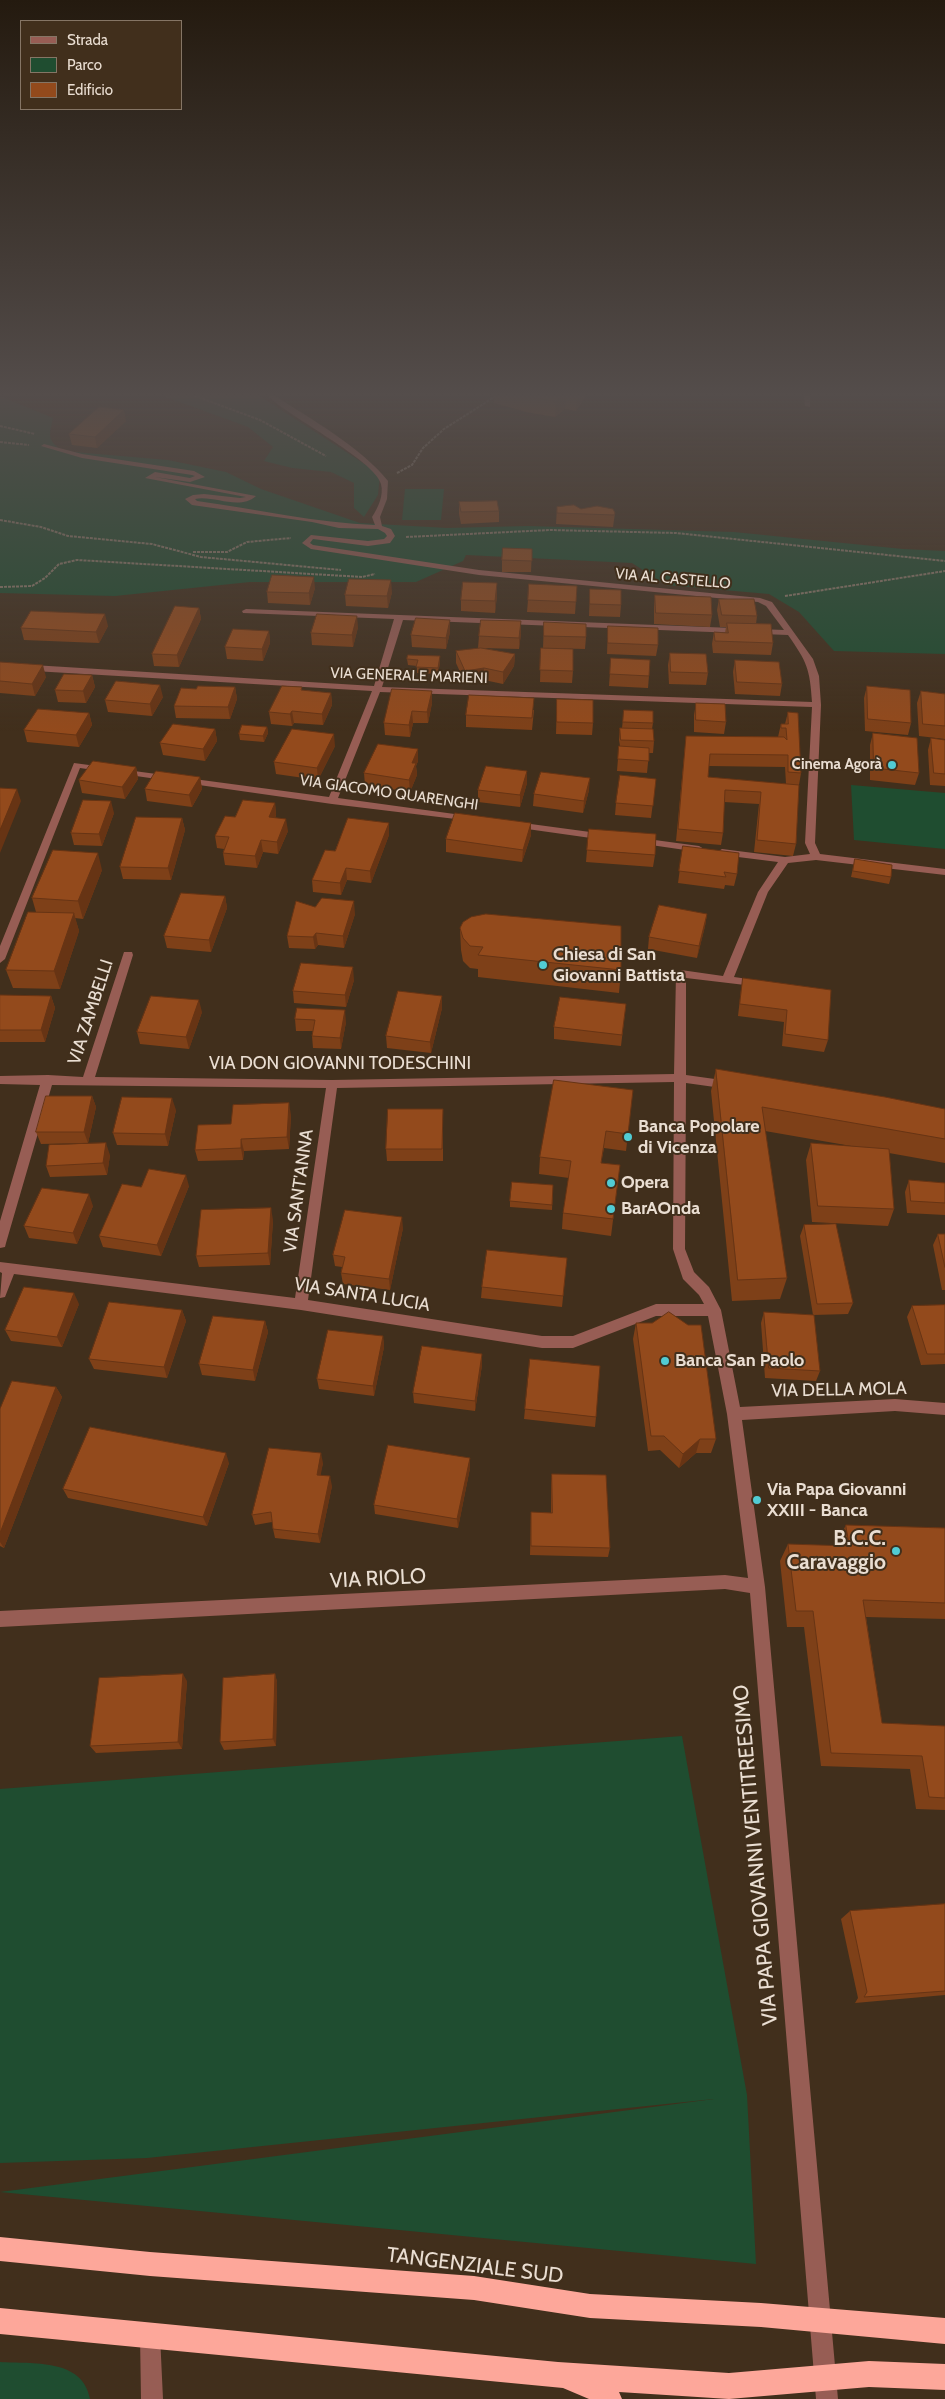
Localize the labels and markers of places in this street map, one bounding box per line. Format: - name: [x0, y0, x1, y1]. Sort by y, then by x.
- place label: Cinema Agorà: [791, 756, 882, 774]
- marker: Cinema Agorà: [886, 759, 898, 771]
- place label: Chiesa di San Giovanni Battista: [553, 944, 685, 986]
- marker: Chiesa di San Giovanni Battista: [537, 959, 549, 971]
- place label: Banca Popolare di Vicenza: [638, 1116, 759, 1158]
- marker: Banca Popolare di Vicenza: [622, 1131, 634, 1143]
- place label: Opera: [621, 1172, 669, 1194]
- marker: Opera: [605, 1177, 617, 1189]
- place label: BarAOnda: [621, 1198, 700, 1220]
- marker: BarAOnda: [605, 1203, 617, 1215]
- place label: Banca San Paolo: [675, 1350, 804, 1372]
- marker: Banca San Paolo: [659, 1355, 671, 1367]
- place label: Via Papa Giovanni XXIII - Banca: [767, 1479, 906, 1522]
- marker: Via Papa Giovanni XXIII - Banca: [751, 1494, 763, 1506]
- place label: B.C.C. Caravaggio: [787, 1526, 886, 1576]
- marker: B.C.C. Caravaggio: [890, 1545, 902, 1557]

